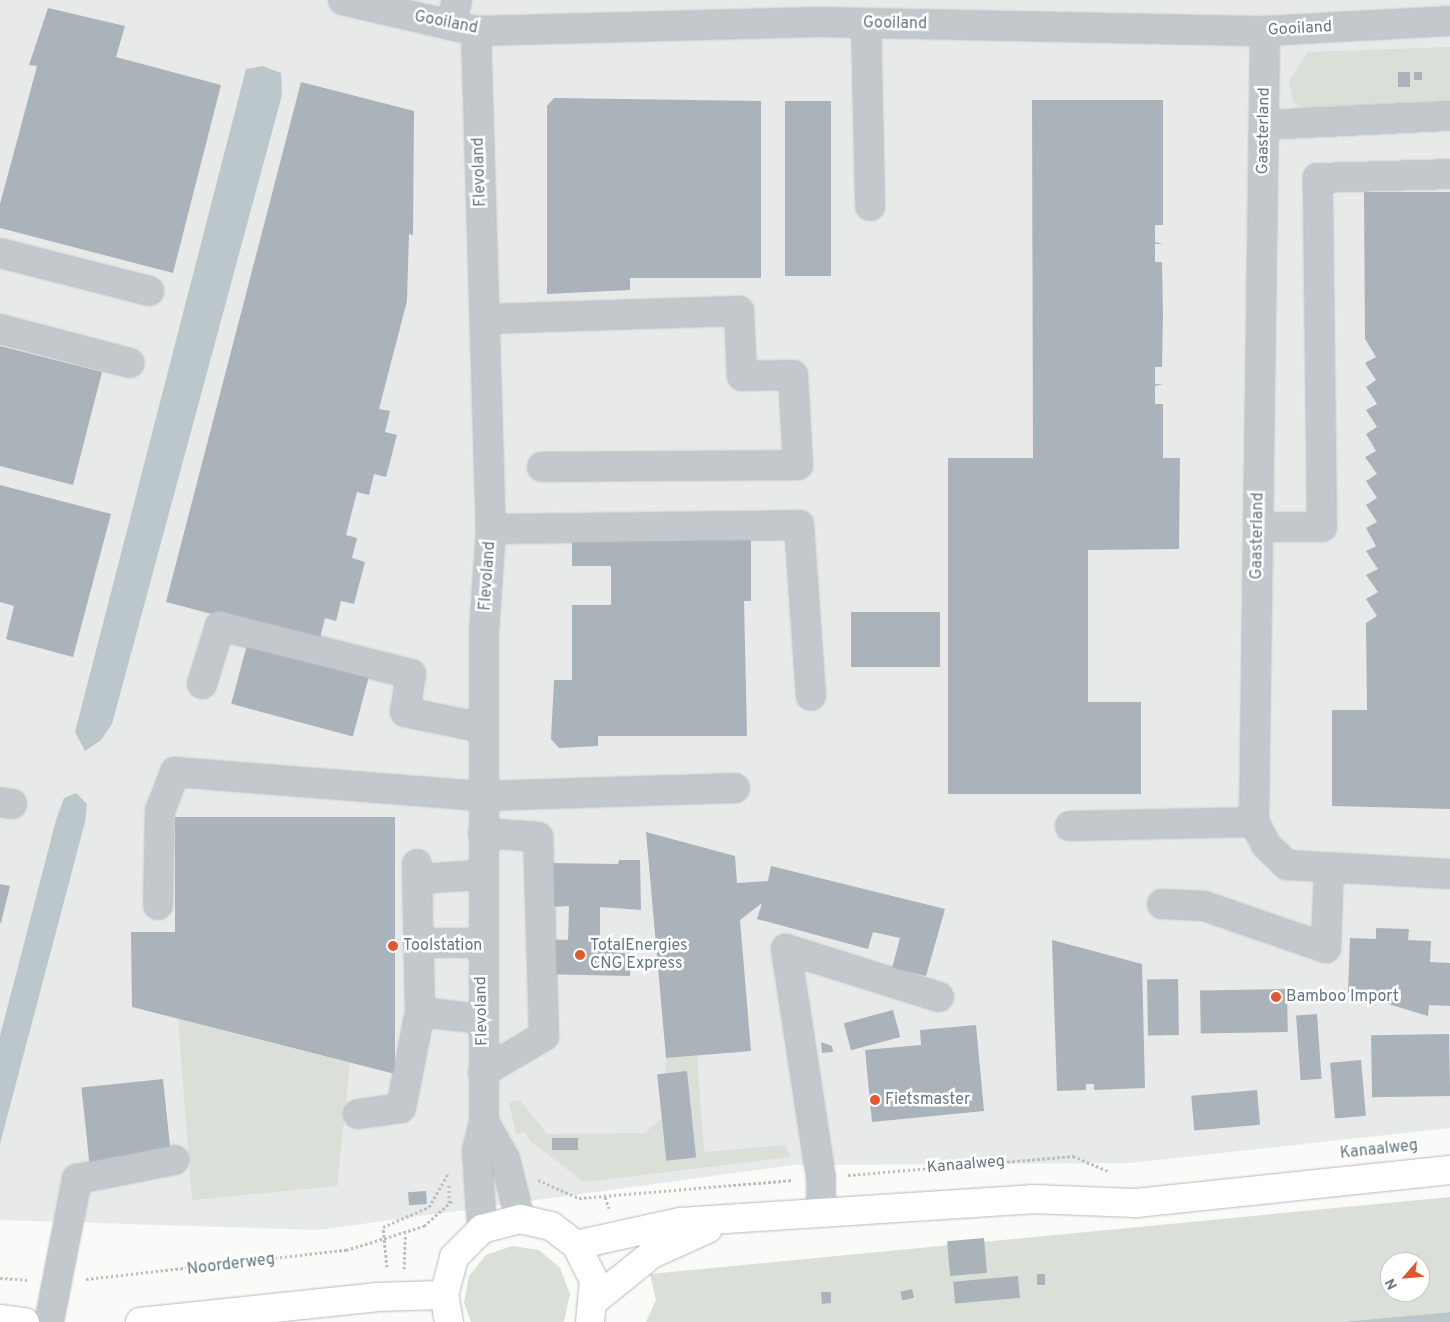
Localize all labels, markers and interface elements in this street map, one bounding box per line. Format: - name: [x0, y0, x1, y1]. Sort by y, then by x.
- street label: Gooiland: [413, 7, 479, 39]
- street label: Gooiland: [863, 14, 927, 34]
- street label: Gooiland: [1267, 18, 1333, 40]
- street label: Gaasterland: [1254, 87, 1274, 175]
- street label: Flevoland: [469, 137, 491, 207]
- street label: Gaasterland: [1248, 492, 1268, 580]
- street label: Flevoland: [476, 541, 500, 611]
- place label: Toolstation: [403, 936, 482, 956]
- place label: TotalEnergies CNG Express: [590, 936, 688, 974]
- marker: Toolstation: [387, 940, 399, 952]
- marker: TotalEnergies CNG Express: [574, 949, 586, 961]
- street label: Flevoland: [472, 976, 492, 1046]
- place label: Bamboo Import: [1286, 987, 1399, 1007]
- marker: Bamboo Import: [1270, 991, 1282, 1003]
- place label: Fietsmaster: [885, 1090, 970, 1110]
- marker: Fietsmaster: [869, 1094, 881, 1106]
- street label: Kanaalweg: [1339, 1136, 1419, 1164]
- street label: Kanaalweg: [926, 1152, 1006, 1178]
- street label: Noorderweg: [186, 1250, 276, 1280]
- north arrow: [1380, 1252, 1430, 1302]
- text: N: [1382, 1275, 1402, 1292]

